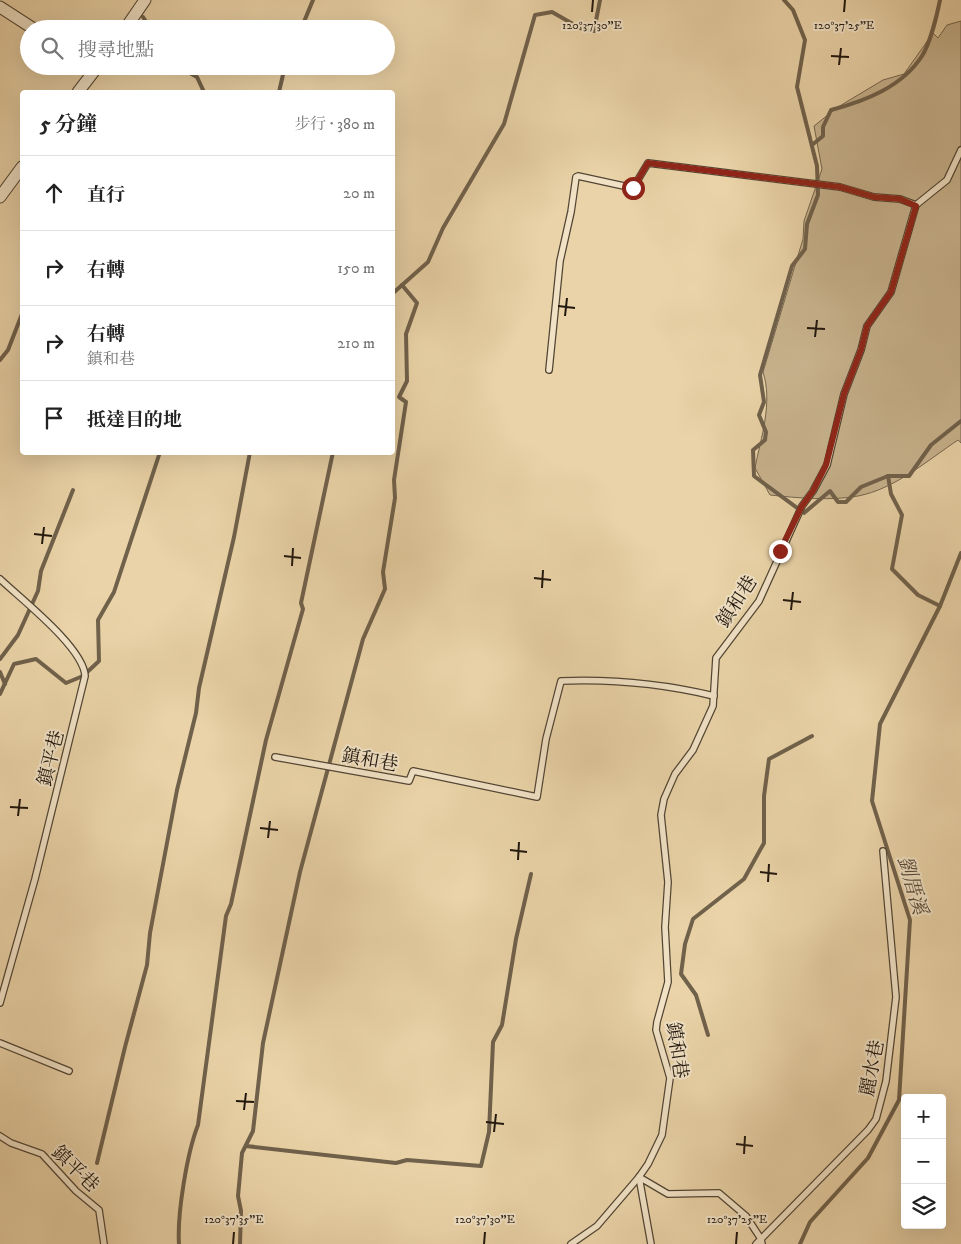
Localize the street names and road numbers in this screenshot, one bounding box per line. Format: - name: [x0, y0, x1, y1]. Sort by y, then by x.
- street label: 鎮和巷: [712, 572, 762, 632]
- street label: 鎮平巷: [33, 728, 70, 789]
- street label: 鎮和巷: [340, 744, 400, 777]
- street label: 鎮和巷: [661, 1020, 692, 1080]
- street label: 麗水巷: [856, 1038, 889, 1098]
- street label: 鎮平巷: [46, 1141, 103, 1197]

